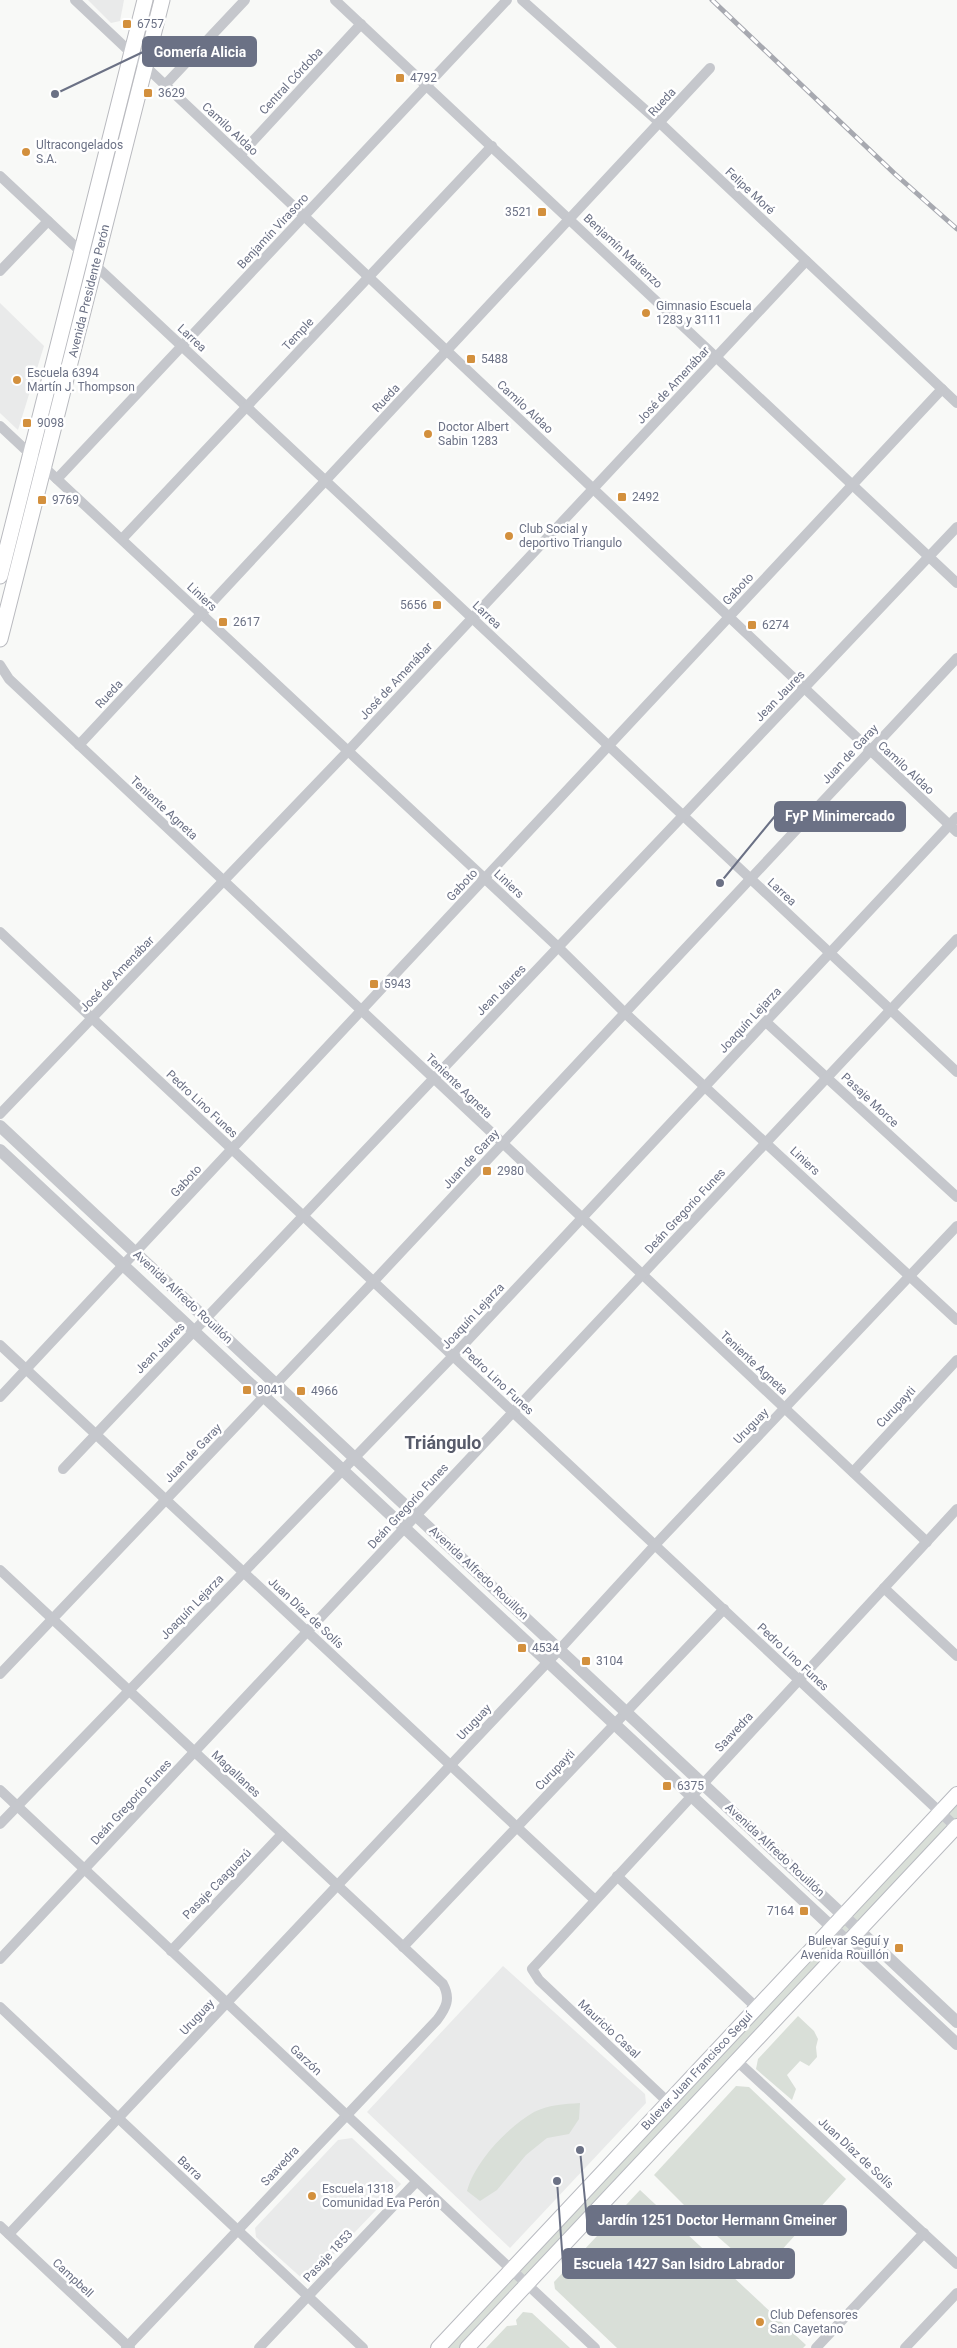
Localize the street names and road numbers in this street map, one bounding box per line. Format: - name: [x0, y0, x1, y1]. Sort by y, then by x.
- street label: Central Córdoba: [256, 45, 326, 117]
- street label: Rueda: [645, 85, 679, 119]
- street label: Camilo Aldao: [199, 100, 261, 159]
- street label: Felipe Moré: [722, 165, 778, 217]
- street label: Benjamín Virasoro: [235, 190, 312, 272]
- street label: Benjamín Matienzo: [581, 211, 665, 291]
- street label: Avenida Presidente Perón: [66, 223, 112, 359]
- street label: Temple: [279, 315, 317, 353]
- street label: Larrea: [175, 321, 209, 355]
- street label: José de Amenábar: [634, 344, 712, 426]
- street label: Camilo Aldao: [494, 378, 556, 437]
- street label: Rueda: [369, 381, 403, 415]
- street label: Gaboto: [720, 570, 757, 608]
- street label: Liniers: [184, 580, 220, 614]
- street label: Larrea: [470, 598, 504, 632]
- street label: José de Amenábar: [357, 640, 435, 722]
- street label: Jean Jaures: [752, 668, 808, 724]
- street label: Rueda: [92, 677, 126, 711]
- street label: Juan de Garay: [819, 721, 881, 787]
- street label: Camilo Aldao: [875, 739, 937, 798]
- street label: Teniente Agneta: [127, 773, 201, 843]
- street label: Gaboto: [444, 866, 481, 904]
- street label: Liniers: [491, 867, 527, 901]
- street label: Larrea: [765, 875, 799, 909]
- street label: José de Amenábar: [77, 933, 157, 1015]
- street label: Jean Jaures: [473, 962, 529, 1018]
- street label: Joaquín Lejarza: [716, 984, 784, 1056]
- street label: Teniente Agneta: [423, 1051, 495, 1121]
- street label: Pedro Lino Funes: [163, 1067, 241, 1141]
- street label: Pasaje Morce: [839, 1070, 901, 1130]
- street label: Juan de Garay: [440, 1126, 502, 1192]
- street label: Liniers: [787, 1144, 823, 1178]
- street label: Gaboto: [168, 1162, 205, 1200]
- street label: Deán Gregorio Funes: [642, 1165, 728, 1257]
- street label: Avenida Alfredo Rouillón: [131, 1247, 235, 1347]
- street label: Joaquín Lejarza: [439, 1280, 507, 1352]
- street label: Jean Jaures: [132, 1320, 188, 1376]
- street label: Teniente Agneta: [717, 1328, 791, 1398]
- street label: Pedro Lino Funes: [459, 1344, 537, 1418]
- street label: Curupayti: [874, 1384, 918, 1430]
- street label: Uruguay: [731, 1405, 772, 1447]
- street label: Juan de Garay: [162, 1421, 225, 1485]
- street label: Deán Gregorio Funes: [365, 1460, 451, 1552]
- street label: Avenida Alfredo Rouillón: [427, 1523, 531, 1623]
- street label: Joaquín Lejarza: [158, 1572, 226, 1642]
- street label: Juan Díaz de Solís: [265, 1575, 347, 1651]
- street label: Pedro Lino Funes: [754, 1620, 832, 1694]
- street label: Uruguay: [454, 1701, 494, 1743]
- street label: Saavedra: [712, 1709, 756, 1755]
- street label: Curupayti: [532, 1747, 578, 1793]
- street label: Magallanes: [209, 1748, 263, 1800]
- street label: Deán Gregorio Funes: [88, 1756, 174, 1848]
- street label: Avenida Alfredo Rouillón: [723, 1800, 827, 1900]
- street label: Pasaje Caaguazú: [180, 1846, 254, 1922]
- street label: Uruguay: [177, 1996, 217, 2038]
- street label: Mauricio Casal: [575, 1997, 643, 2061]
- street label: Bulevar Juan Francisco Seguí: [638, 2008, 756, 2133]
- street label: Garzón: [287, 2042, 325, 2078]
- street label: Juan Díaz de Solís: [815, 2115, 897, 2191]
- street label: Saavedra: [258, 2143, 302, 2189]
- street label: Barra: [175, 2153, 205, 2183]
- street label: Pasaje 1853: [300, 2227, 356, 2285]
- street label: Campbell: [50, 2256, 96, 2300]

